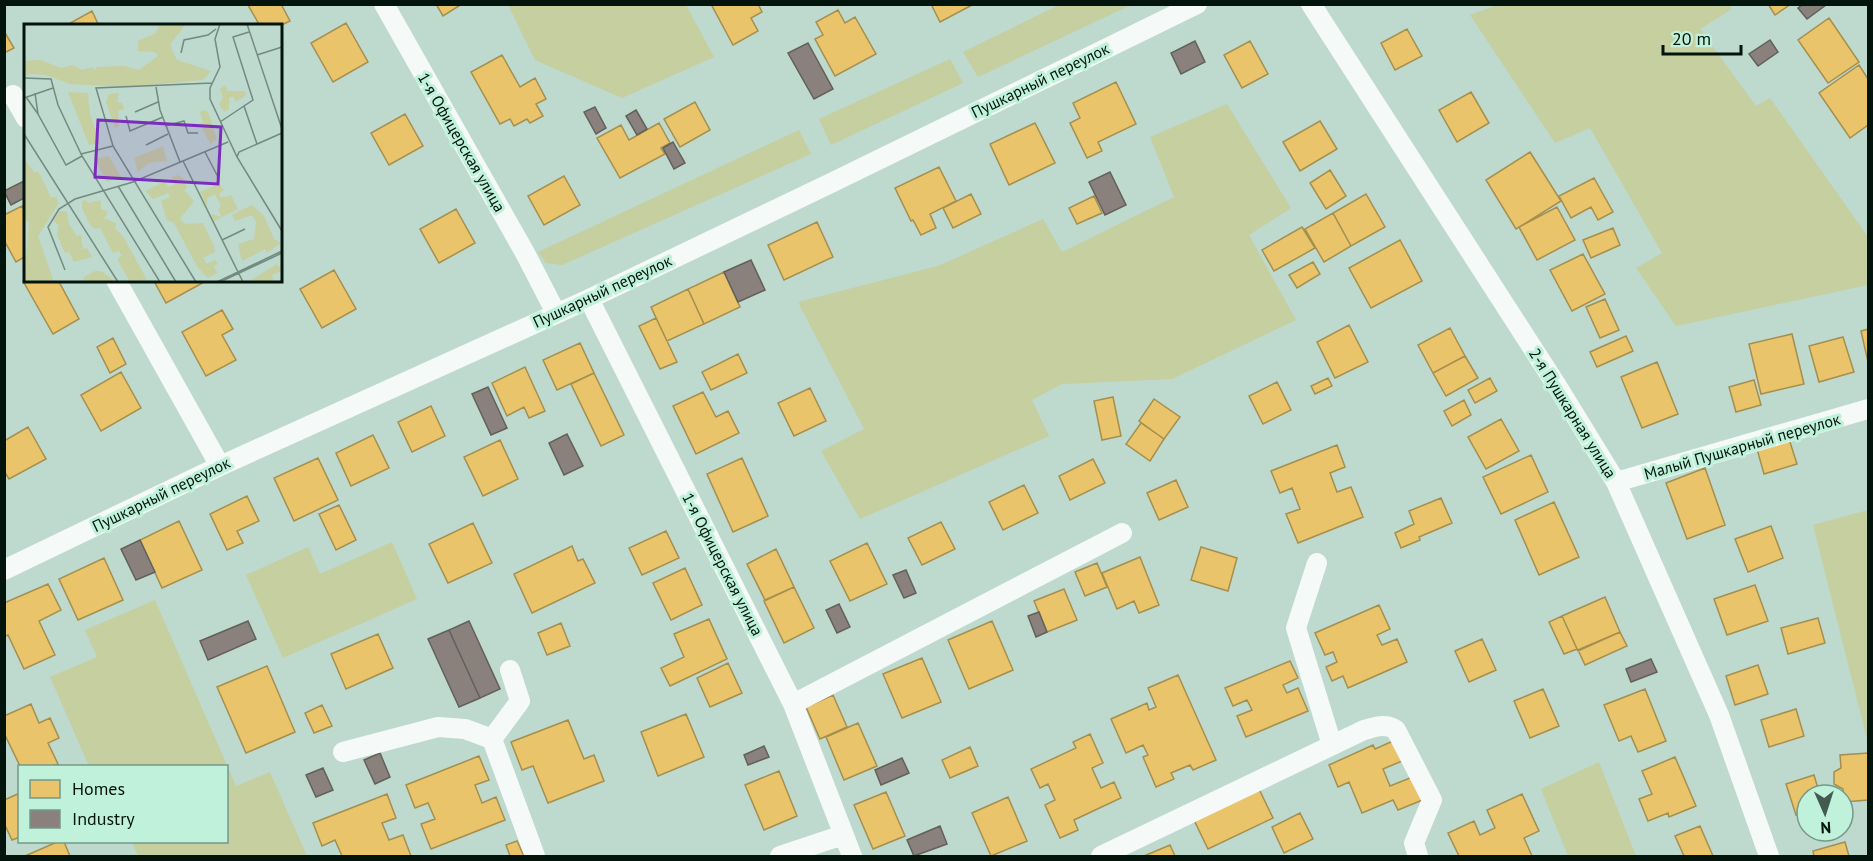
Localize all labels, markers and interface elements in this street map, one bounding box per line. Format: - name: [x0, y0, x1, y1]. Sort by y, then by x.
- scale bar: [1663, 18, 1741, 56]
- inset map: [24, 24, 282, 282]
- text: 20 m: [1672, 27, 1711, 50]
- street label: Пушкарный переулок: [968, 38, 1113, 122]
- street label: 1-я Офицерская улица: [414, 69, 510, 215]
- street label: Пушкарный переулок: [529, 250, 675, 332]
- street label: 2-я Пушкарная улица: [1525, 344, 1621, 482]
- street label: Малый Пушкарный переулок: [1642, 408, 1843, 484]
- street label: Пушкарный переулок: [89, 452, 234, 536]
- street label: 1-я Офицерская улица: [678, 489, 768, 639]
- legend: [18, 765, 228, 843]
- text: Homes: [72, 777, 125, 800]
- north arrow: [1795, 783, 1855, 843]
- text: Industry: [72, 807, 135, 830]
- text: N: [1820, 818, 1832, 838]

